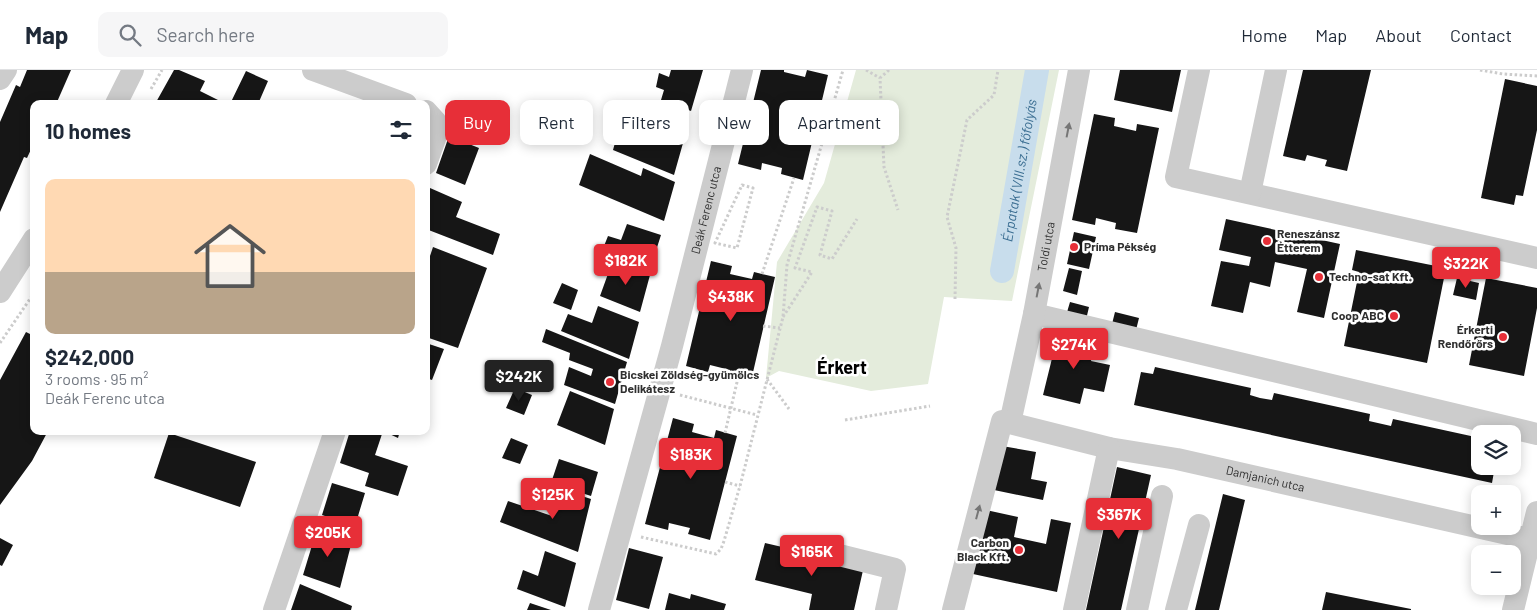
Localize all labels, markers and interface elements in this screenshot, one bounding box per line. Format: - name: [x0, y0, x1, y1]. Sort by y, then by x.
- search box: [98, 12, 448, 57]
- text: Map: [25, 20, 68, 49]
- icon: search: [116, 21, 144, 49]
- text: Search here: [156, 23, 255, 46]
- text: Home: [1241, 24, 1287, 46]
- text: Map: [1315, 24, 1347, 46]
- text: About: [1375, 24, 1422, 46]
- text: Contact: [1450, 24, 1512, 46]
- water label: Érpatak (VIII.sz.) főfolyás: [998, 98, 1040, 243]
- chip: Buy: [445, 100, 510, 145]
- chip: Rent: [520, 100, 593, 145]
- chip: Filters: [603, 100, 689, 145]
- chip: New: [699, 100, 769, 145]
- chip: Apartment: [779, 100, 899, 145]
- icon: filters: [387, 116, 415, 144]
- text: 10 homes: [45, 118, 131, 143]
- one-way arrow: [1064, 121, 1072, 137]
- street label: Deák Ferenc utca: [688, 165, 723, 255]
- icon: home: [185, 211, 275, 301]
- street label: Toldi utca: [1034, 221, 1057, 273]
- place label: Reneszánsz Étterem: [1277, 226, 1340, 254]
- marker: Reneszánsz Étterem: [1261, 235, 1273, 247]
- place label: Príma Pékség: [1084, 239, 1157, 253]
- marker: Príma Pékség: [1068, 241, 1080, 253]
- pin: $182K: [591, 244, 661, 286]
- pin: $322K: [1431, 246, 1501, 289]
- text: $182K: [605, 250, 647, 269]
- text: $322K: [1443, 253, 1489, 272]
- place label: Techno-sat Kft.: [1329, 269, 1412, 283]
- marker: Techno-sat Kft.: [1313, 271, 1325, 283]
- pin: $438K: [696, 280, 766, 322]
- one-way arrow: [1035, 281, 1043, 297]
- text: $438K: [708, 286, 754, 305]
- place label: Coop ABC: [1331, 308, 1384, 322]
- marker: Coop ABC: [1388, 310, 1400, 322]
- place label: Érkerti Rendőrőrs: [1438, 322, 1493, 350]
- pin: $274K: [1039, 328, 1109, 370]
- marker: Érkerti Rendőrőrs: [1497, 331, 1509, 343]
- text: $274K: [1051, 334, 1097, 353]
- text: $242,000: [45, 344, 134, 369]
- district label: Érkert: [817, 356, 867, 378]
- pin: $242K: [484, 360, 554, 402]
- text: $242K: [496, 366, 542, 385]
- place label: Bicskei Zöldség-gyümölcs Delikátesz: [620, 367, 759, 395]
- text: 3 rooms · 95 m²: [45, 369, 149, 388]
- marker: Bicskei Zöldség-gyümölcs Delikátesz: [604, 376, 616, 388]
- text: Deák Ferenc utca: [45, 388, 165, 407]
- map controls: [1471, 425, 1521, 595]
- button: layers: [1471, 425, 1521, 475]
- pin: $183K: [656, 438, 726, 480]
- text: $183K: [670, 444, 712, 463]
- street label: Damjanich utca: [1225, 462, 1306, 494]
- pin: $125K: [518, 478, 588, 520]
- text: $125K: [532, 484, 574, 503]
- button: +: [1471, 485, 1521, 535]
- pin: $367K: [1084, 498, 1154, 540]
- one-way arrow: [974, 504, 982, 519]
- text: $367K: [1097, 504, 1141, 523]
- pin: $205K: [293, 516, 363, 558]
- text: $205K: [305, 522, 351, 541]
- pin: $165K: [777, 534, 847, 577]
- place label: Carbon Black Kft.: [957, 535, 1009, 563]
- text: $165K: [791, 541, 833, 560]
- marker: Carbon Black Kft.: [1013, 544, 1025, 556]
- button: −: [1471, 545, 1521, 595]

